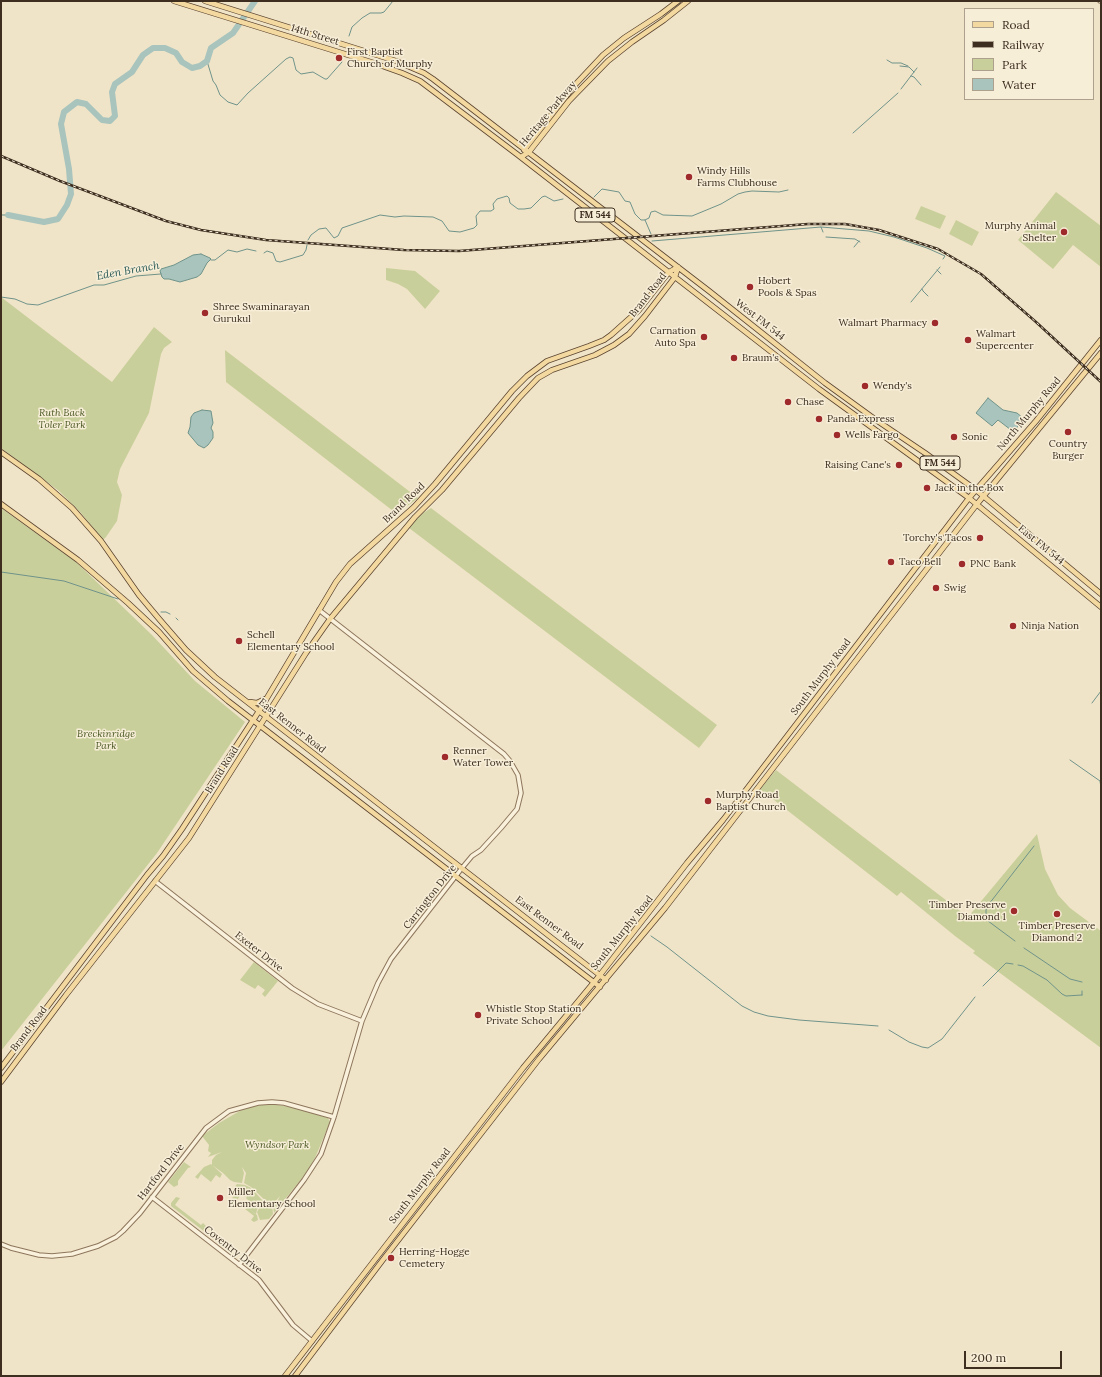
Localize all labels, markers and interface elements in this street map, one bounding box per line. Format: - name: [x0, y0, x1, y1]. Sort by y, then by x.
- legend: [964, 8, 1094, 100]
- text: Road: [1002, 17, 1030, 32]
- street label: 14th Street: [289, 22, 341, 48]
- text: Railway: [1002, 37, 1044, 52]
- place label: First Baptist Church of Murphy: [347, 46, 433, 70]
- marker: First Baptist Church of Murphy: [334, 53, 344, 63]
- text: Park: [1002, 57, 1027, 72]
- text: Water: [1002, 77, 1036, 92]
- street label: Heritage Parkway: [517, 79, 579, 149]
- place label: Windy Hills Farms Clubhouse: [697, 165, 777, 188]
- marker: Windy Hills Farms Clubhouse: [684, 172, 694, 182]
- road number: FM 544: [575, 208, 615, 222]
- place label: Murphy Animal Shelter: [985, 220, 1056, 244]
- marker: Murphy Animal Shelter: [1059, 227, 1069, 237]
- water label: Eden Branch: [95, 259, 161, 283]
- street label: Brand Road: [627, 270, 669, 320]
- place label: Hobert Pools & Spas: [758, 275, 817, 298]
- marker: Hobert Pools & Spas: [745, 282, 755, 292]
- street label: West FM 544: [733, 297, 787, 343]
- place label: Shree Swaminarayan Gurukul: [213, 301, 310, 324]
- marker: Shree Swaminarayan Gurukul: [200, 308, 210, 318]
- place label: Walmart Pharmacy: [838, 317, 927, 329]
- marker: Walmart Pharmacy: [930, 318, 940, 328]
- place label: Carnation Auto Spa: [650, 325, 696, 348]
- place label: Walmart Supercenter: [976, 328, 1034, 352]
- marker: Carnation Auto Spa: [699, 332, 709, 342]
- marker: Walmart Supercenter: [963, 335, 973, 345]
- place label: Braum's: [742, 352, 779, 364]
- marker: Braum's: [729, 353, 739, 363]
- street label: North Murphy Road: [995, 375, 1063, 453]
- place label: Wendy's: [873, 380, 912, 392]
- marker: Wendy's: [860, 381, 870, 391]
- place label: Chase: [796, 396, 824, 408]
- marker: Chase: [783, 397, 793, 407]
- park label: Ruth Back Toler Park: [39, 407, 85, 430]
- place label: Panda Express: [827, 413, 894, 425]
- marker: Panda Express: [814, 414, 824, 424]
- marker: Country Burger: [1063, 427, 1073, 437]
- place label: Wells Fargo: [845, 429, 899, 441]
- marker: Wells Fargo: [832, 430, 842, 440]
- place label: Sonic: [962, 431, 988, 443]
- marker: Sonic: [949, 432, 959, 442]
- place label: Country Burger: [1049, 438, 1087, 462]
- road number: FM 544: [920, 456, 960, 470]
- place label: Raising Cane's: [825, 459, 891, 471]
- marker: Raising Cane's: [894, 460, 904, 470]
- street label: Brand Road: [381, 480, 427, 526]
- place label: Jack in the Box: [935, 482, 1004, 494]
- marker: Jack in the Box: [922, 483, 932, 493]
- street label: East FM 544: [1015, 523, 1067, 567]
- place label: Torchy's Tacos: [903, 532, 972, 544]
- marker: Torchy's Tacos: [975, 533, 985, 543]
- place label: Taco Bell: [899, 556, 941, 568]
- marker: Taco Bell: [886, 557, 896, 567]
- place label: PNC Bank: [970, 558, 1016, 570]
- marker: PNC Bank: [957, 559, 967, 569]
- place label: Swig: [944, 582, 966, 594]
- marker: Swig: [931, 583, 941, 593]
- place label: Ninja Nation: [1021, 620, 1079, 632]
- marker: Ninja Nation: [1008, 621, 1018, 631]
- place label: Schell Elementary School: [247, 629, 335, 652]
- marker: Schell Elementary School: [234, 636, 244, 646]
- street label: South Murphy Road: [788, 636, 854, 718]
- street label: East Renner Road: [256, 696, 328, 756]
- park label: Breckinridge Park: [77, 728, 135, 752]
- street label: Brand Road: [203, 744, 241, 796]
- place label: Renner Water Tower: [453, 745, 513, 768]
- marker: Renner Water Tower: [440, 752, 450, 762]
- place label: Murphy Road Baptist Church: [716, 789, 786, 812]
- marker: Murphy Road Baptist Church: [703, 796, 713, 806]
- street label: Carrington Drive: [401, 862, 459, 932]
- street label: South Murphy Road: [588, 893, 656, 973]
- street label: East Renner Road: [513, 894, 585, 952]
- place label: Timber Preserve Diamond 1: [929, 899, 1006, 922]
- marker: Timber Preserve Diamond 1: [1009, 906, 1019, 916]
- marker: Timber Preserve Diamond 2: [1052, 909, 1062, 919]
- place label: Timber Preserve Diamond 2: [1019, 920, 1095, 944]
- street label: Exeter Drive: [232, 929, 286, 975]
- place label: Whistle Stop Station Private School: [486, 1003, 581, 1026]
- street label: Brand Road: [8, 1004, 50, 1054]
- marker: Whistle Stop Station Private School: [473, 1010, 483, 1020]
- park label: Wyndsor Park: [245, 1139, 309, 1151]
- street label: Hartford Drive: [135, 1141, 187, 1203]
- street label: South Murphy Road: [387, 1146, 453, 1226]
- place label: Miller Elementary School: [228, 1186, 316, 1210]
- marker: Miller Elementary School: [215, 1193, 225, 1203]
- street label: Coventry Drive: [202, 1224, 264, 1276]
- place label: Herring-Hogge Cemetery: [399, 1246, 470, 1270]
- marker: Herring-Hogge Cemetery: [386, 1253, 396, 1263]
- scale bar: [966, 1343, 1064, 1369]
- text: 200 m: [971, 1350, 1006, 1365]

